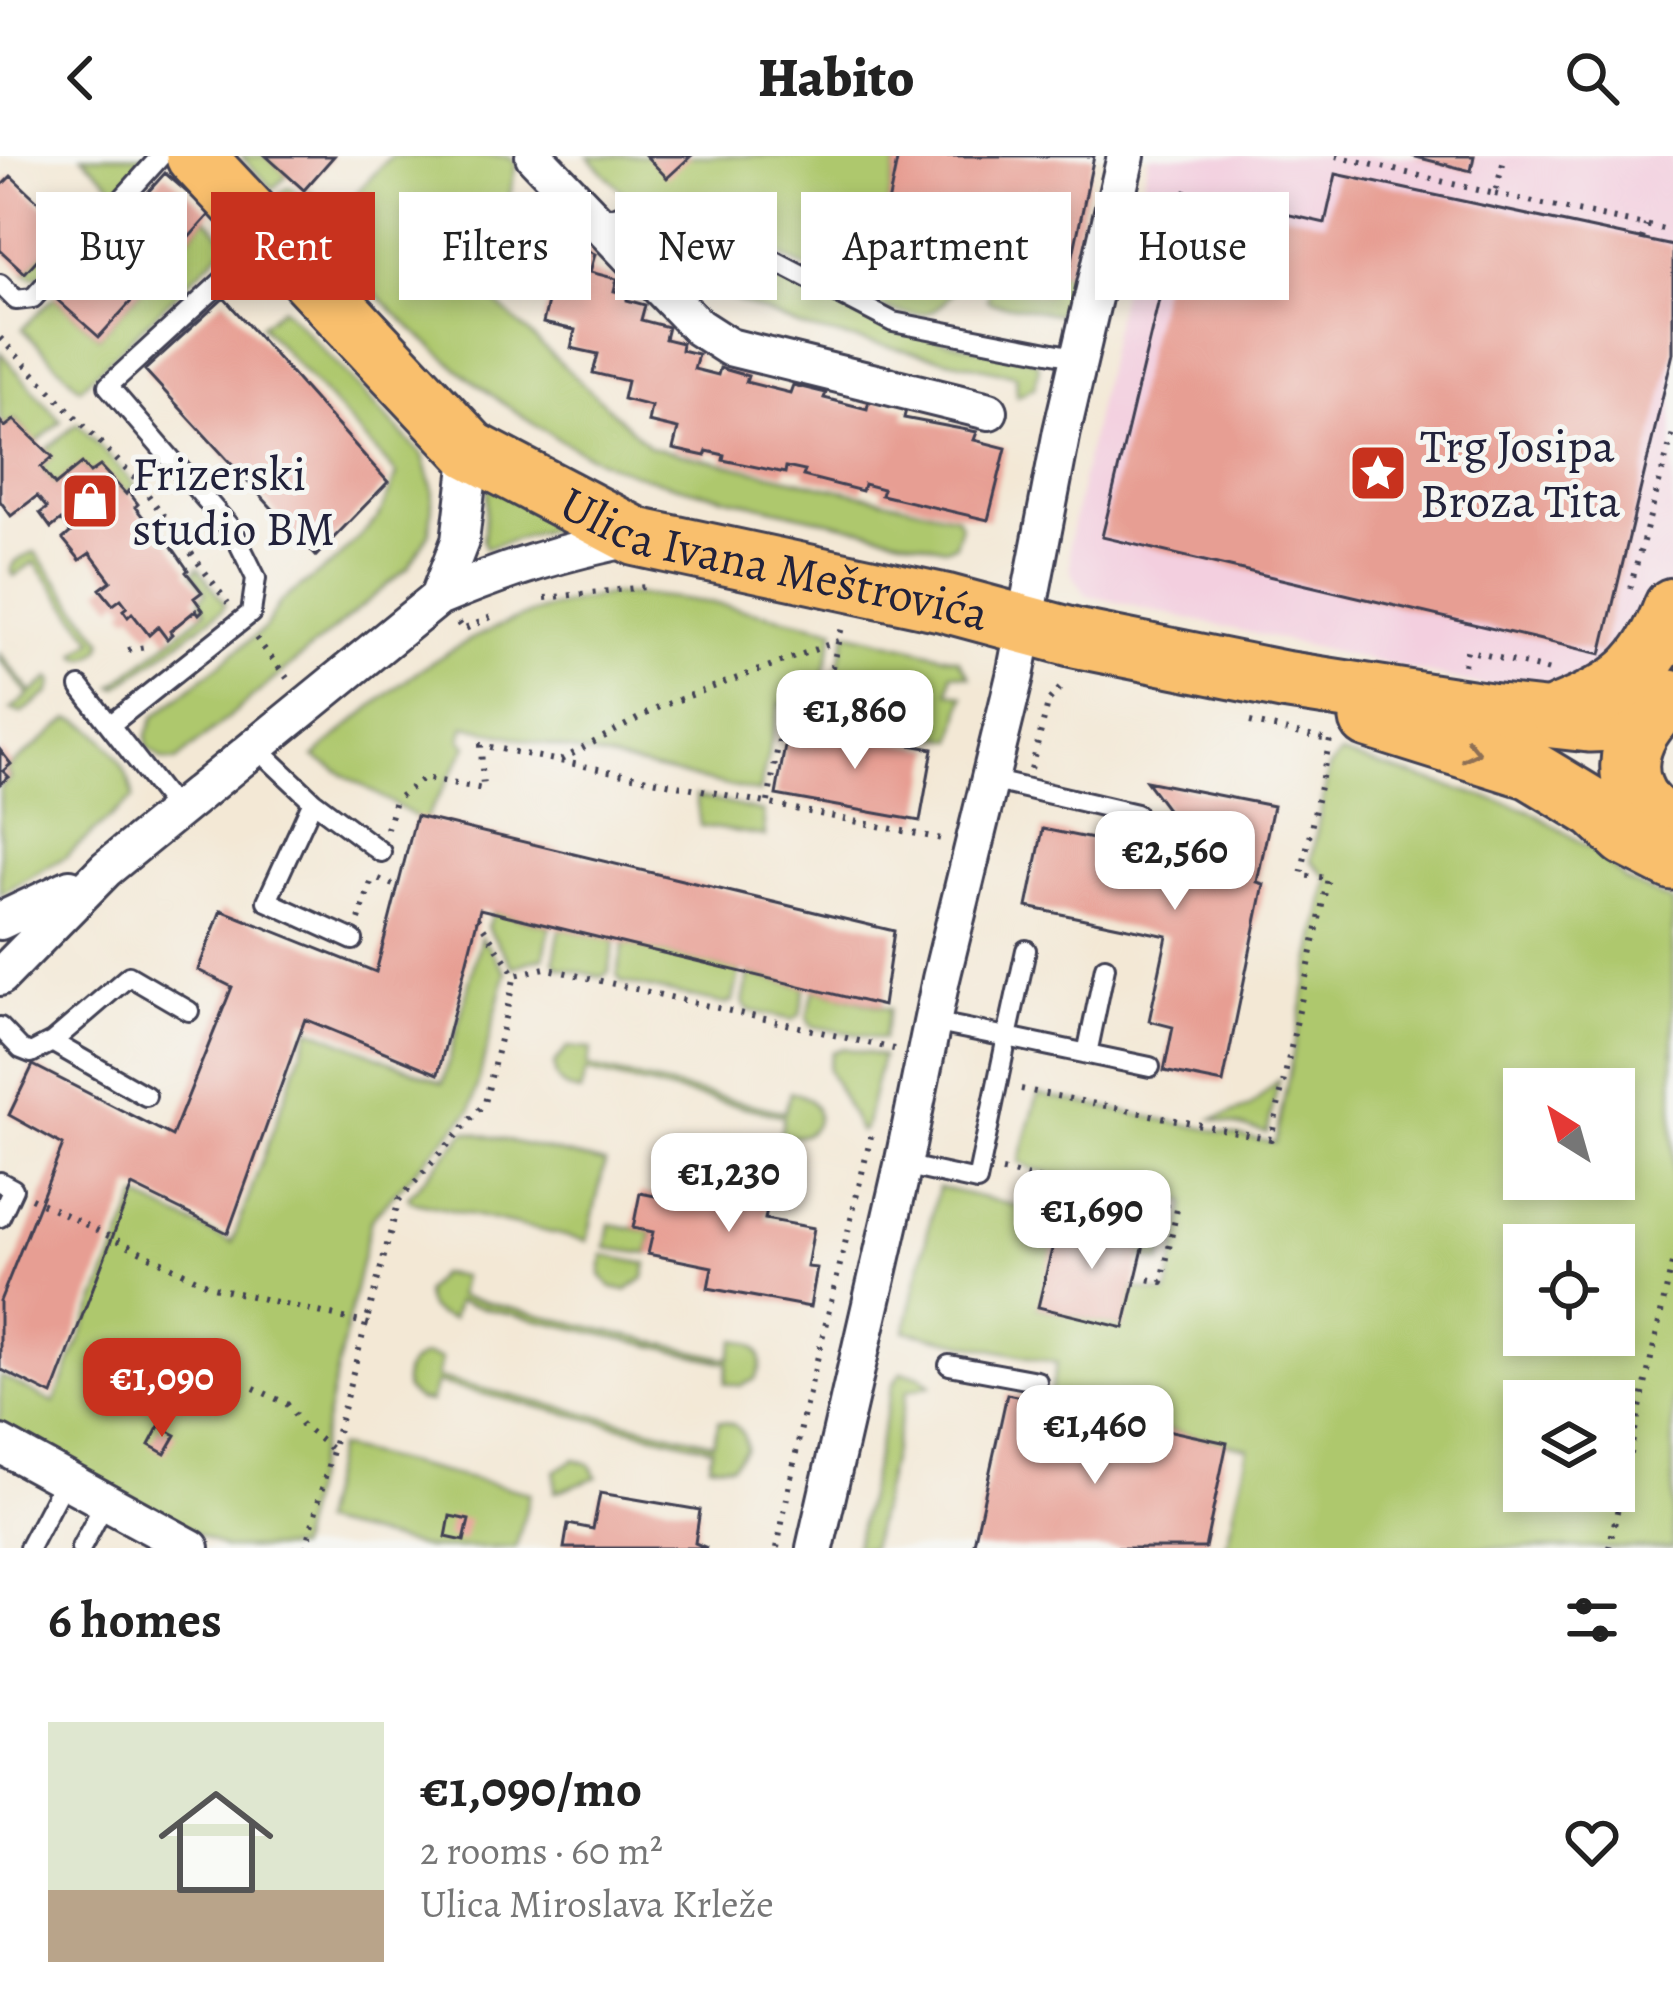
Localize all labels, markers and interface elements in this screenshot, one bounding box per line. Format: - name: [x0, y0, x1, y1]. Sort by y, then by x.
- text: Habito: [758, 41, 915, 115]
- icon: back: [48, 45, 114, 111]
- icon: search: [1559, 45, 1625, 111]
- chip: Buy: [36, 192, 187, 300]
- chip: Rent: [211, 192, 375, 300]
- chip: Filters: [399, 192, 591, 300]
- chip: New: [615, 192, 777, 300]
- chip: Apartment: [801, 192, 1071, 300]
- chip: House: [1095, 192, 1289, 300]
- place label: Trg Josipa Broza Tita: [1420, 413, 1621, 534]
- place label: Frizerski studio BM: [132, 441, 335, 562]
- place icon: Trg Josipa Broza Tita: [1347, 442, 1409, 504]
- shop icon: Frizerski studio BM: [59, 470, 121, 532]
- street label: Ulica Ivana Meštrovića: [548, 470, 996, 647]
- pin: €1,860: [757, 670, 953, 772]
- text: €1,860: [803, 682, 907, 735]
- one-way arrow: [1460, 737, 1480, 762]
- pin: €2,560: [1077, 811, 1273, 913]
- text: €2,560: [1122, 823, 1228, 876]
- north arrow: [1503, 1068, 1635, 1200]
- map controls: [1503, 1068, 1635, 1512]
- pin: €1,230: [631, 1133, 827, 1235]
- text: €1,230: [678, 1145, 780, 1198]
- pin: €1,690: [994, 1170, 1190, 1272]
- text: €1,690: [1041, 1182, 1143, 1235]
- button: locate: [1503, 1224, 1635, 1356]
- pin: €1,090: [64, 1338, 260, 1440]
- text: €1,090: [110, 1350, 214, 1403]
- button: layers: [1503, 1380, 1635, 1512]
- pin: €1,460: [997, 1385, 1193, 1487]
- text: €1,460: [1044, 1397, 1147, 1450]
- text: 6 homes: [48, 1585, 222, 1655]
- icon: filters: [1559, 1587, 1625, 1653]
- text: €1,090/mo: [420, 1754, 642, 1824]
- icon: home: [144, 1770, 288, 1914]
- icon: heart: [1559, 1809, 1625, 1875]
- text: 2 rooms · 60 m²: [420, 1824, 663, 1877]
- text: Ulica Miroslava Krleže: [420, 1877, 774, 1930]

